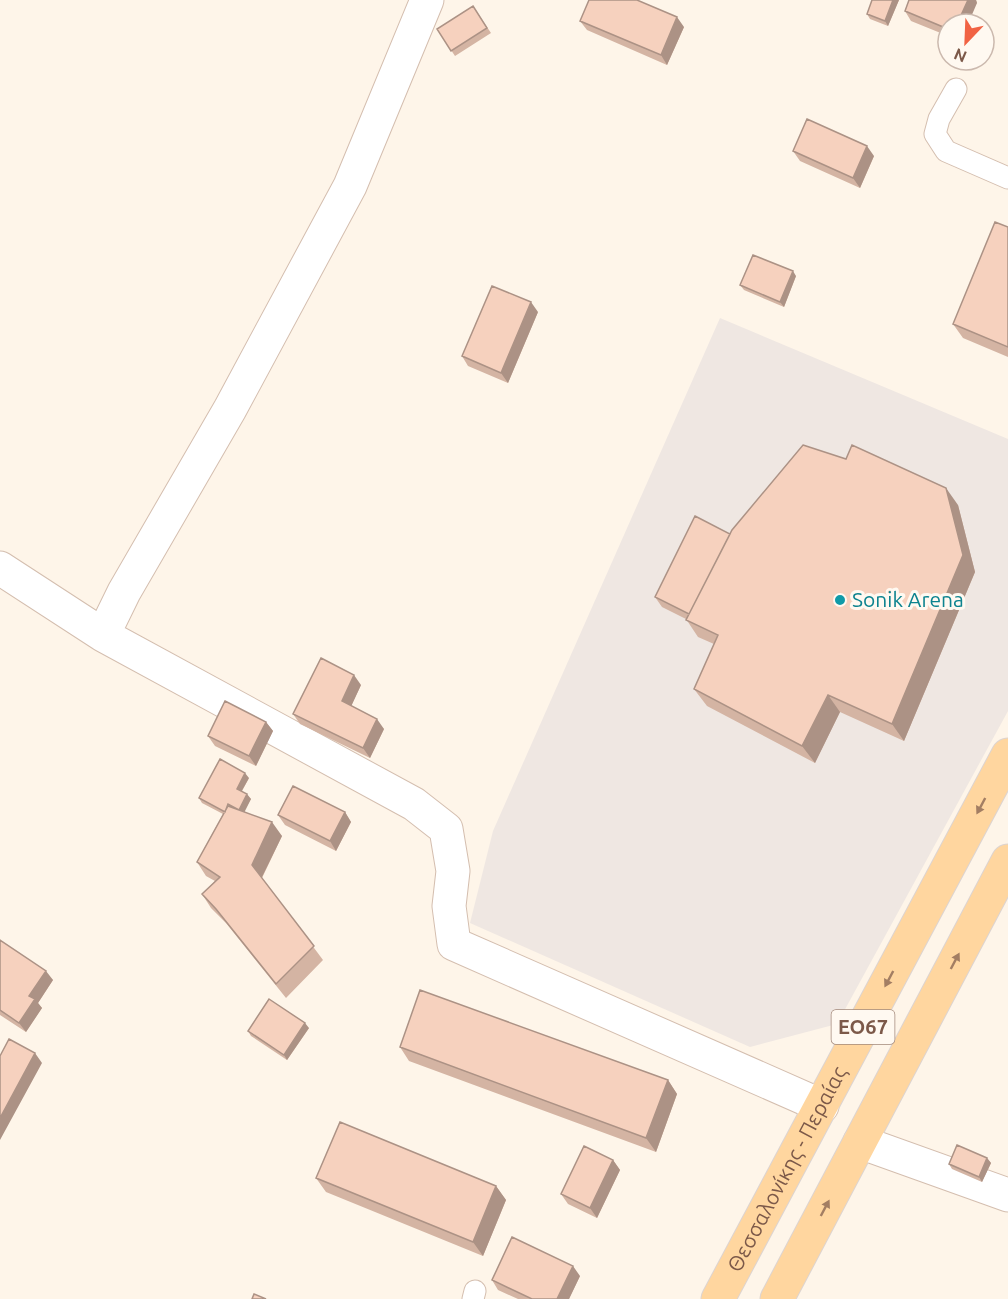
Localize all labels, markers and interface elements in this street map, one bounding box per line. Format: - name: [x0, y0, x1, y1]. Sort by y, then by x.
- north arrow: [936, 12, 996, 72]
- text: N: [951, 45, 969, 66]
- place label: Sonik Arena: [852, 587, 964, 611]
- marker: Sonik Arena: [833, 593, 847, 607]
- one-way arrow: [976, 798, 985, 815]
- one-way arrow: [950, 953, 960, 970]
- one-way arrow: [884, 970, 894, 987]
- road number: ΕΟ67: [832, 1010, 894, 1044]
- street label: Θεσσαλονίκης - Περαίας: [722, 1062, 851, 1276]
- one-way arrow: [820, 1199, 830, 1216]

